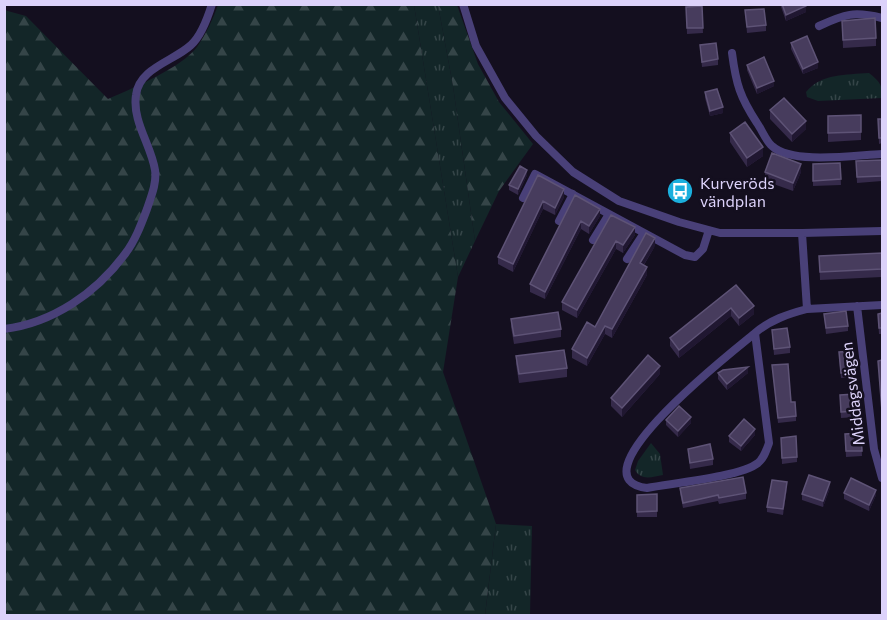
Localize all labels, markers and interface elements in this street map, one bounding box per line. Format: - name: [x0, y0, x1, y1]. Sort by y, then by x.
- place label: Kurveröds vändplan: [700, 173, 774, 210]
- bus stop icon: Kurveröds vändplan: [665, 176, 695, 206]
- street label: Middagsvägen: [836, 341, 868, 447]

